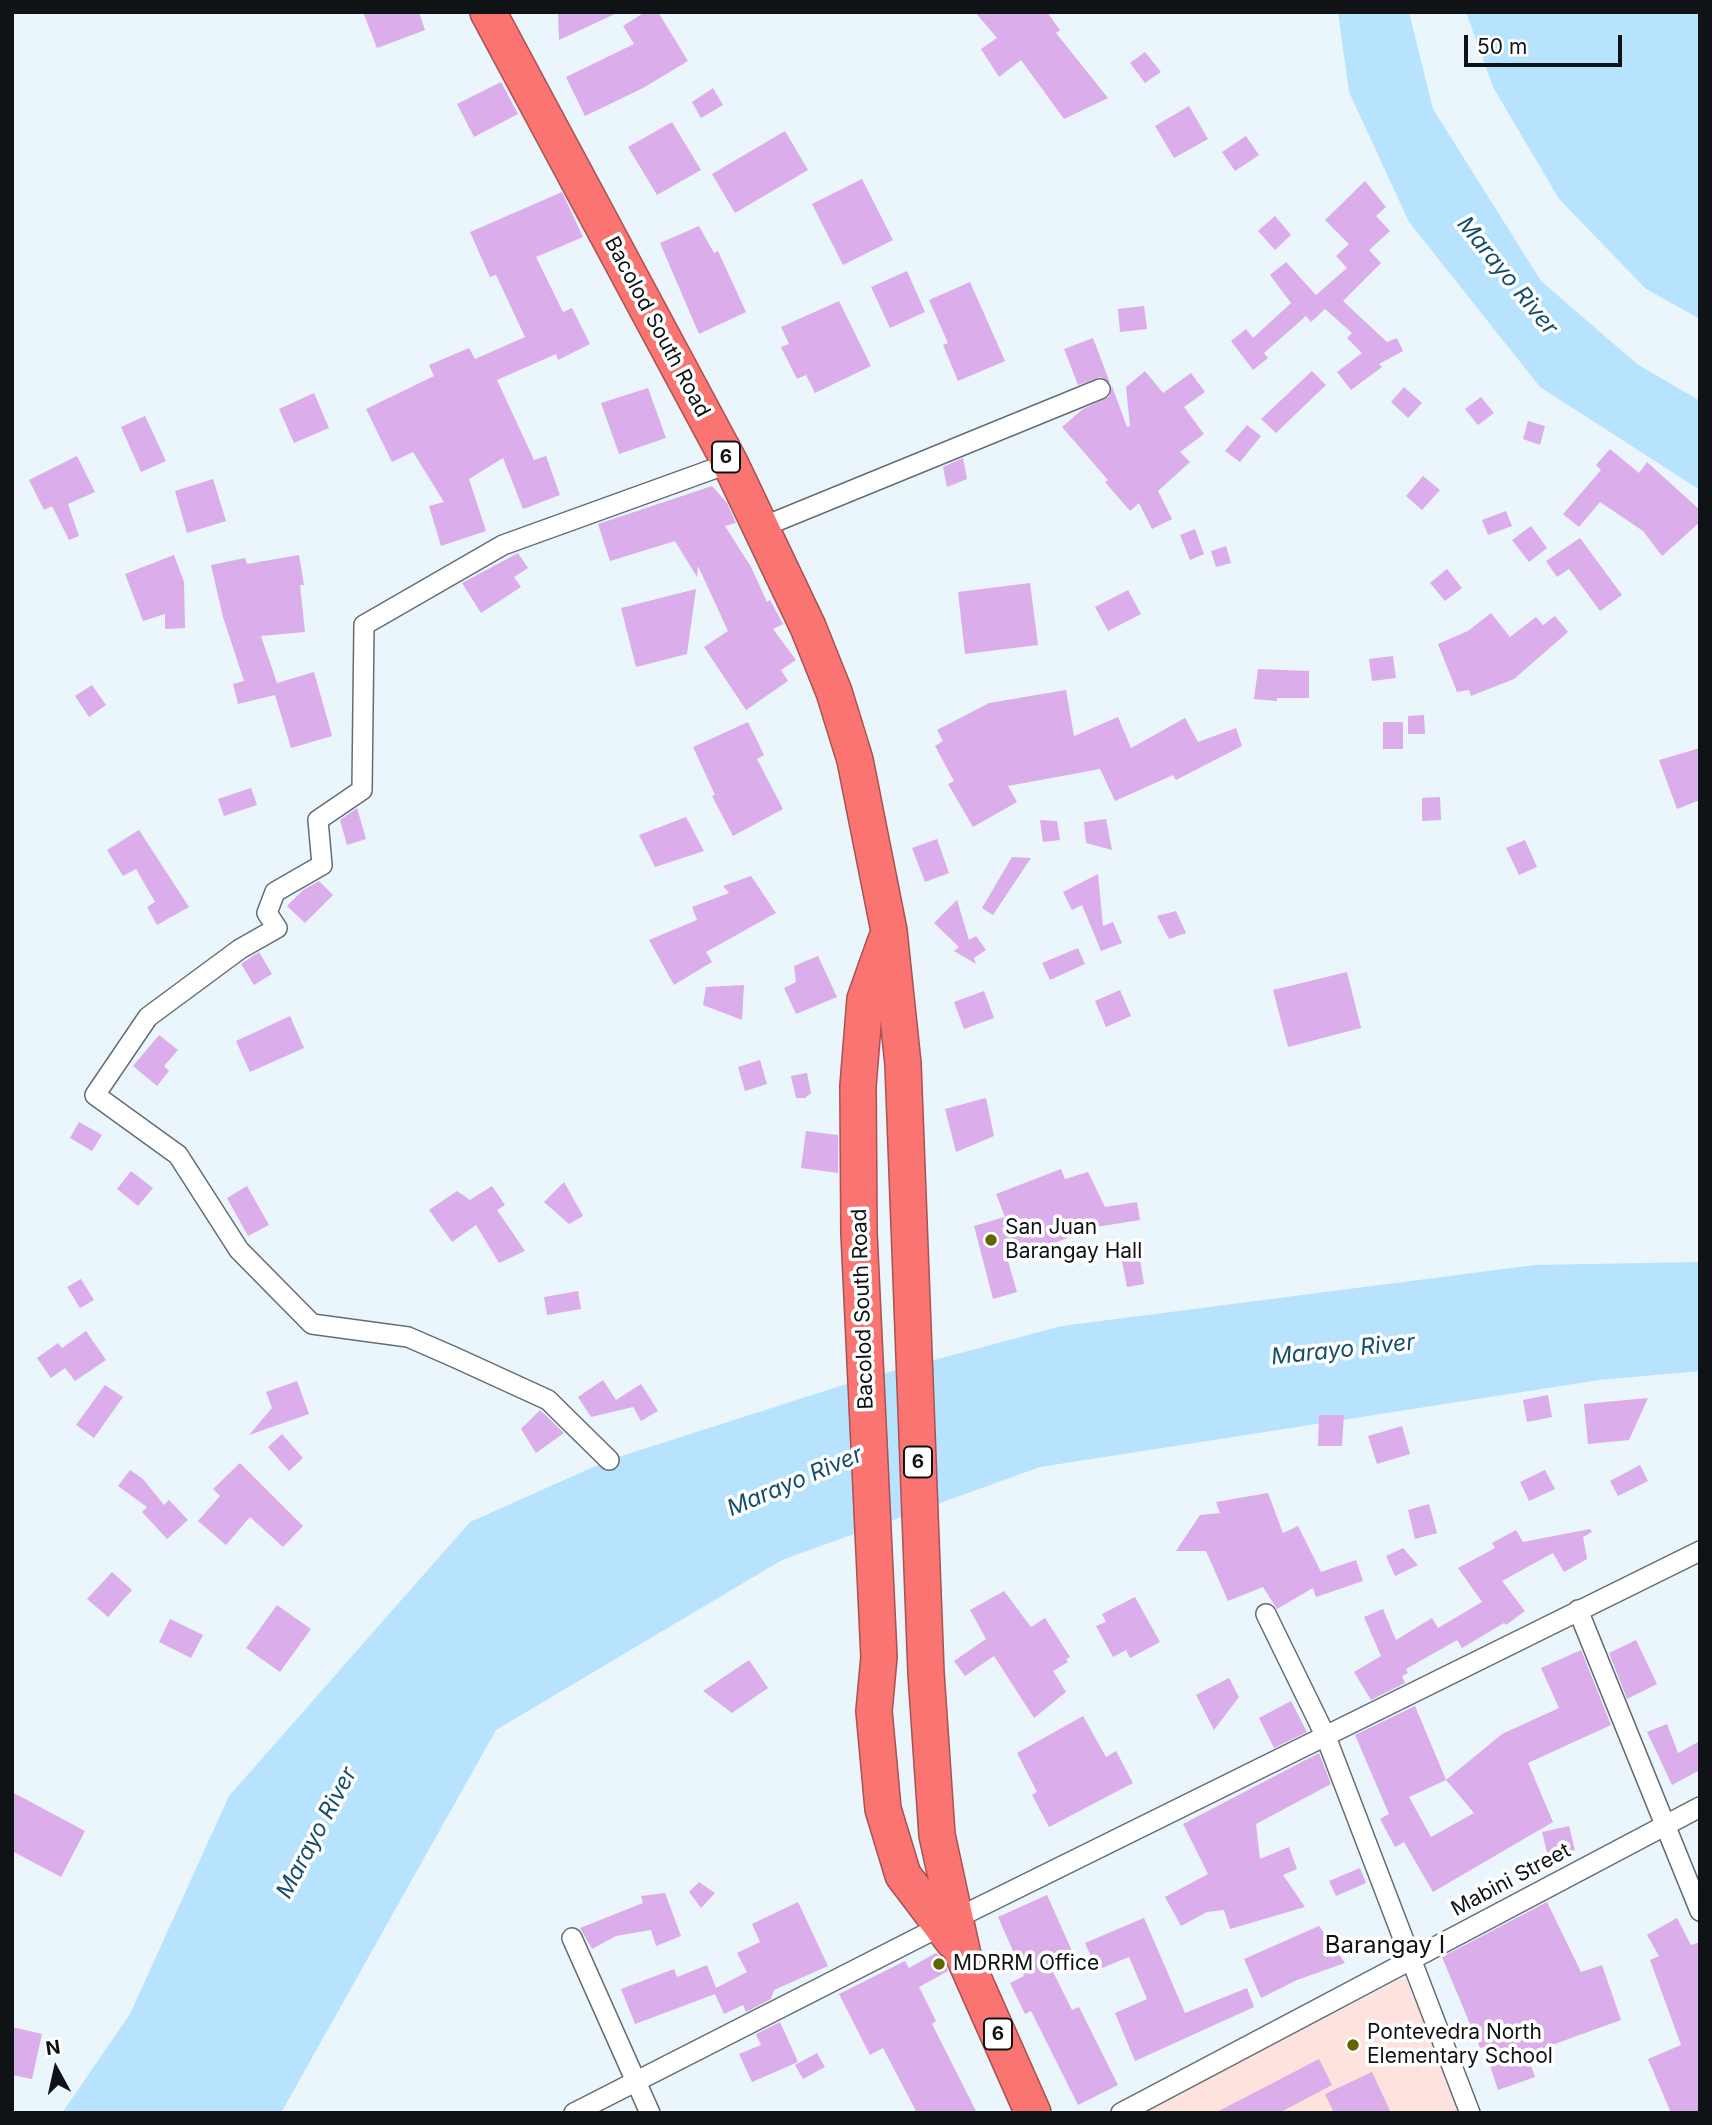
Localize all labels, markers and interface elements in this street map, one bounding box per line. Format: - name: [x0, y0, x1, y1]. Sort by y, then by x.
- scale bar: [1467, 21, 1624, 65]
- text: 50 m: [1477, 34, 1527, 59]
- water label: Marayo River: [1451, 211, 1563, 341]
- street label: Bacolod South Road: [599, 232, 715, 422]
- road number: 6: [712, 442, 740, 472]
- street label: Bacolod South Road: [847, 1208, 879, 1410]
- place label: San Juan Barangay Hall: [1005, 1215, 1142, 1265]
- marker: San Juan Barangay Hall: [983, 1232, 999, 1248]
- water label: Marayo River: [1270, 1329, 1416, 1371]
- water label: Marayo River: [723, 1441, 867, 1523]
- road number: 6: [904, 1446, 932, 1478]
- water label: Marayo River: [271, 1763, 363, 1903]
- street label: Mabini Street: [1447, 1838, 1575, 1922]
- district label: Barangay Ⅰ: [1325, 1932, 1445, 1960]
- place label: MDRRM Office: [953, 1951, 1099, 1977]
- marker: MDRRM Office: [931, 1956, 947, 1972]
- road number: 6: [984, 2018, 1012, 2050]
- place label: Pontevedra North Elementary School: [1367, 2020, 1553, 2070]
- north arrow: [21, 2034, 91, 2104]
- text: N: [44, 2035, 62, 2060]
- marker: Pontevedra North Elementary School: [1345, 2037, 1361, 2053]

